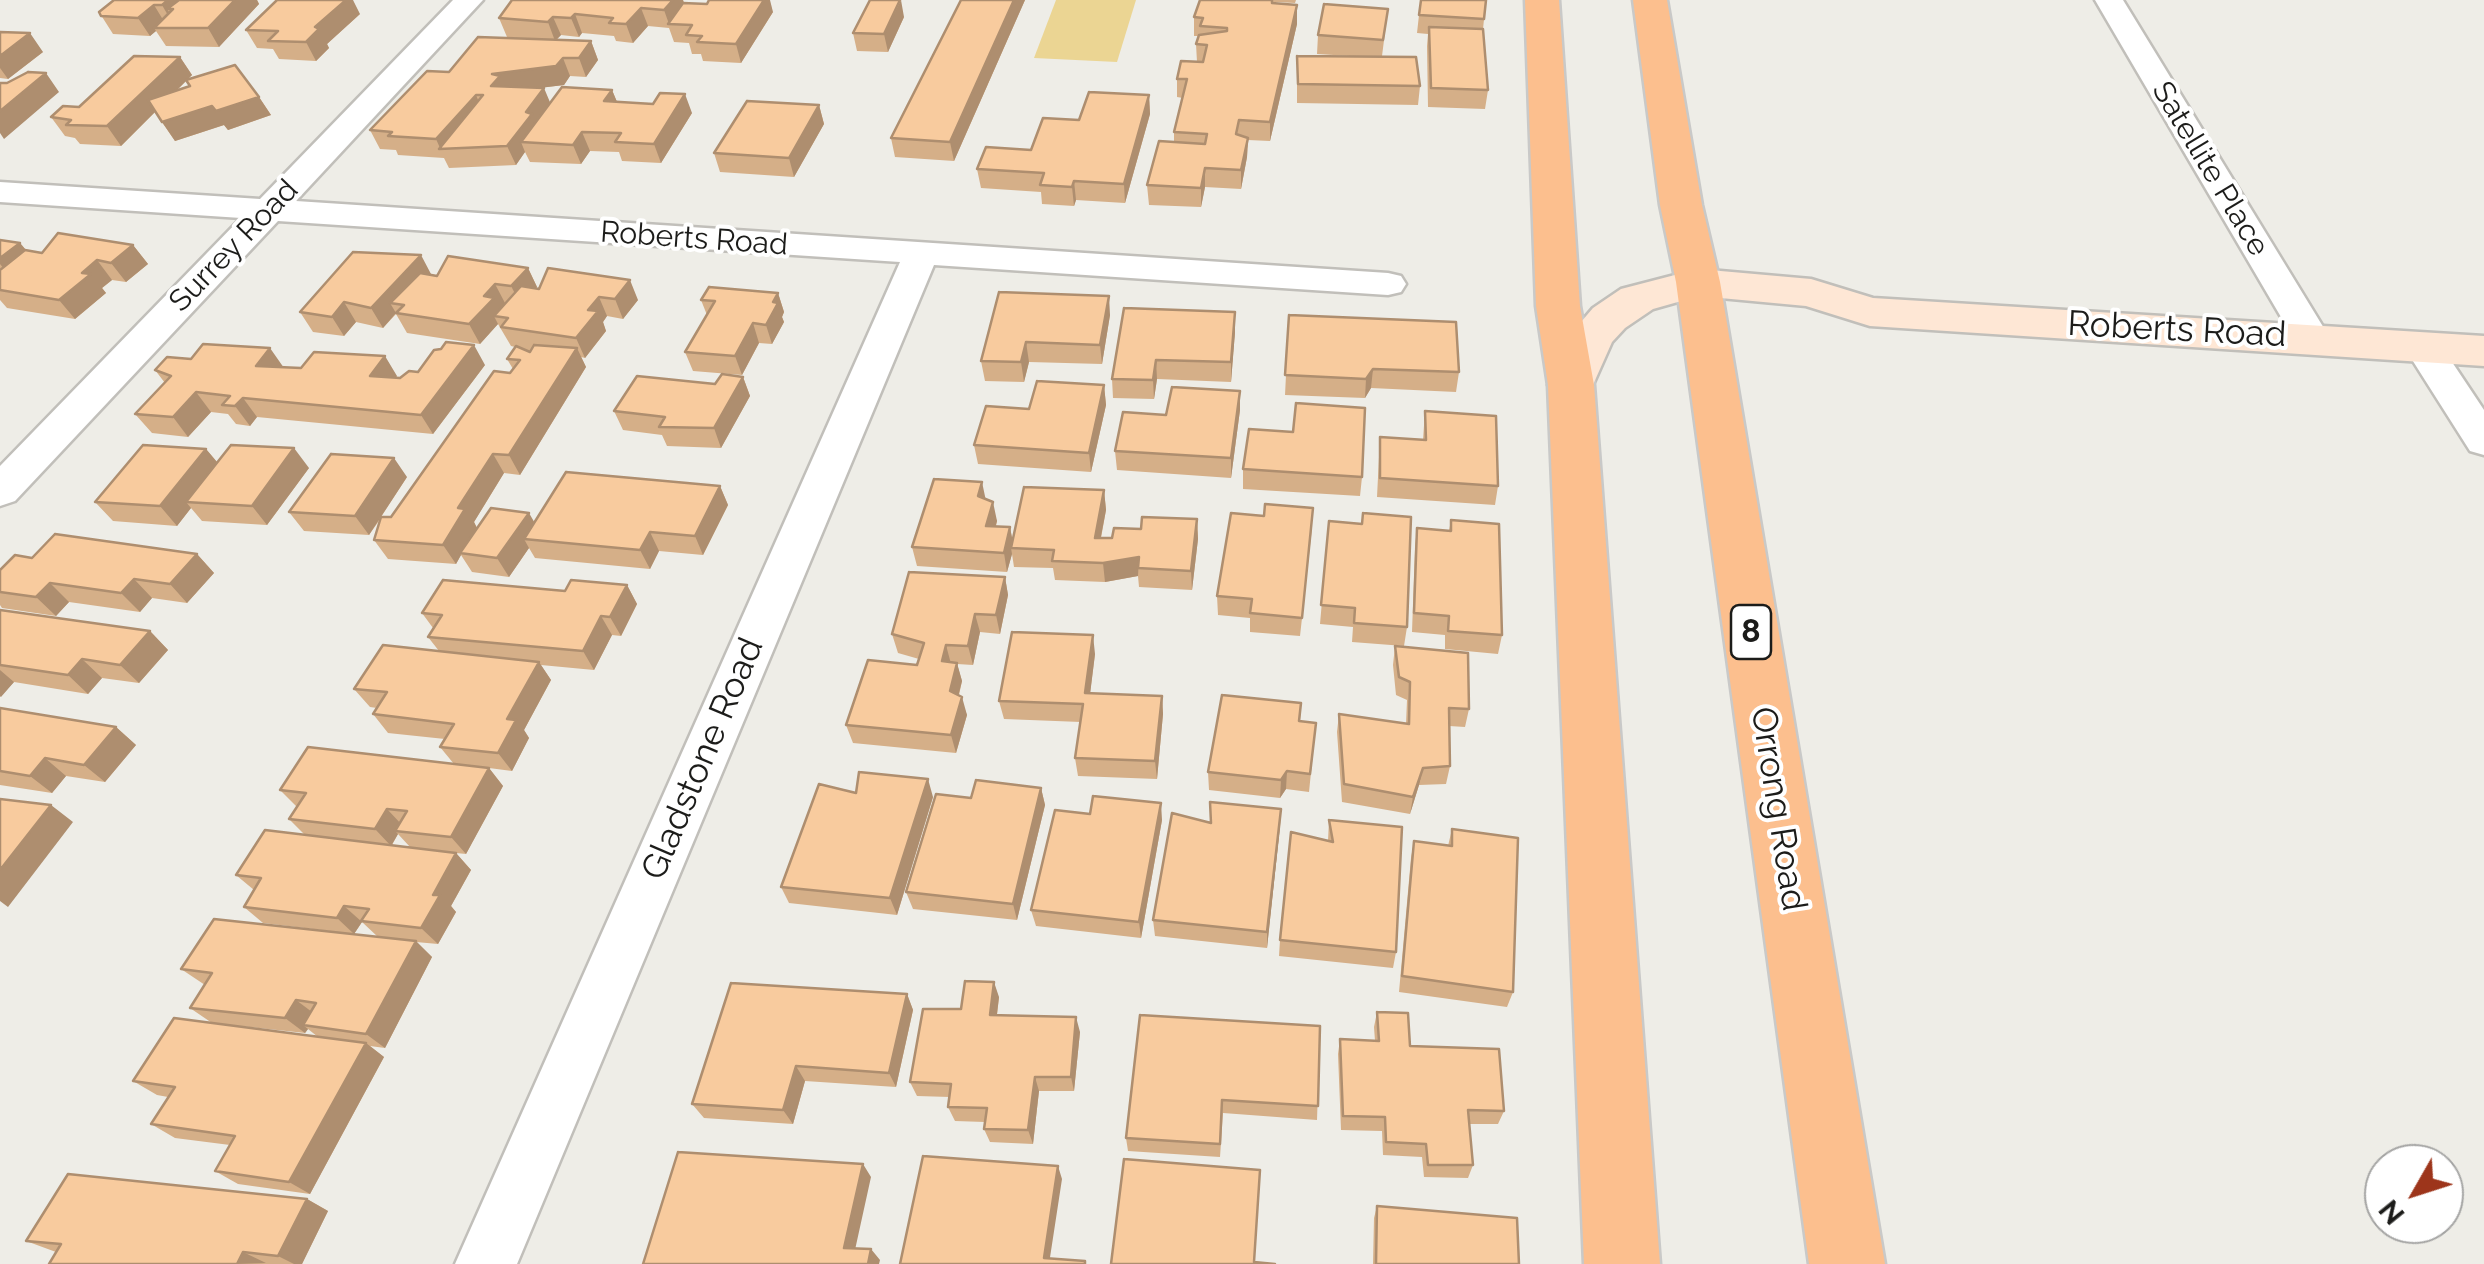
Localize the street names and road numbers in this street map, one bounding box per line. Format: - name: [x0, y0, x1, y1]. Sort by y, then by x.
- street label: Satellite Place: [2144, 75, 2276, 263]
- street label: Surrey Road: [162, 172, 306, 320]
- street label: Roberts Road: [599, 214, 789, 264]
- street label: Roberts Road: [2067, 303, 2287, 357]
- road number: 8: [1731, 605, 1771, 659]
- street label: Gladstone Road: [633, 632, 773, 886]
- street label: Orrong Road: [1741, 704, 1815, 914]

